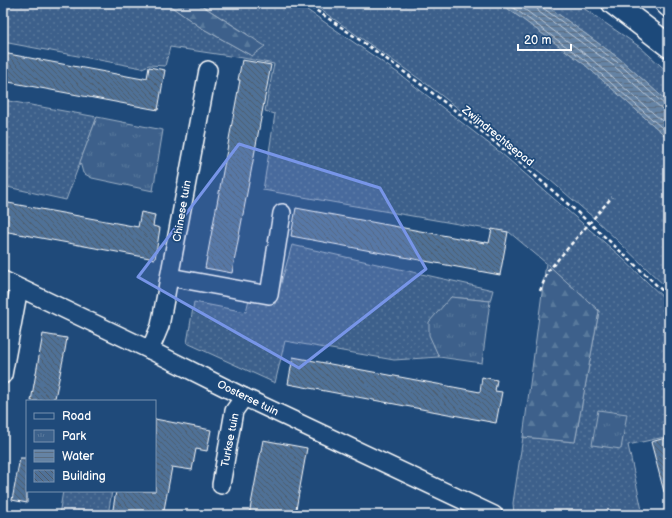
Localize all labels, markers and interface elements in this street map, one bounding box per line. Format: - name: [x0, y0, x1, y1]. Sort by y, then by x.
- scale bar: [518, 26, 571, 52]
- text: 20 m: [524, 33, 551, 48]
- street label: Zwijndrechtsepad: [459, 103, 536, 169]
- street label: Chinese tuin: [170, 179, 194, 243]
- street label: Oosterse tuin: [215, 378, 281, 418]
- legend: [26, 400, 156, 492]
- text: Road: [62, 409, 91, 424]
- street label: Turkse tuin: [218, 412, 242, 468]
- text: Park: [62, 429, 86, 444]
- text: Water: [62, 449, 94, 464]
- text: Building: [62, 469, 106, 484]

